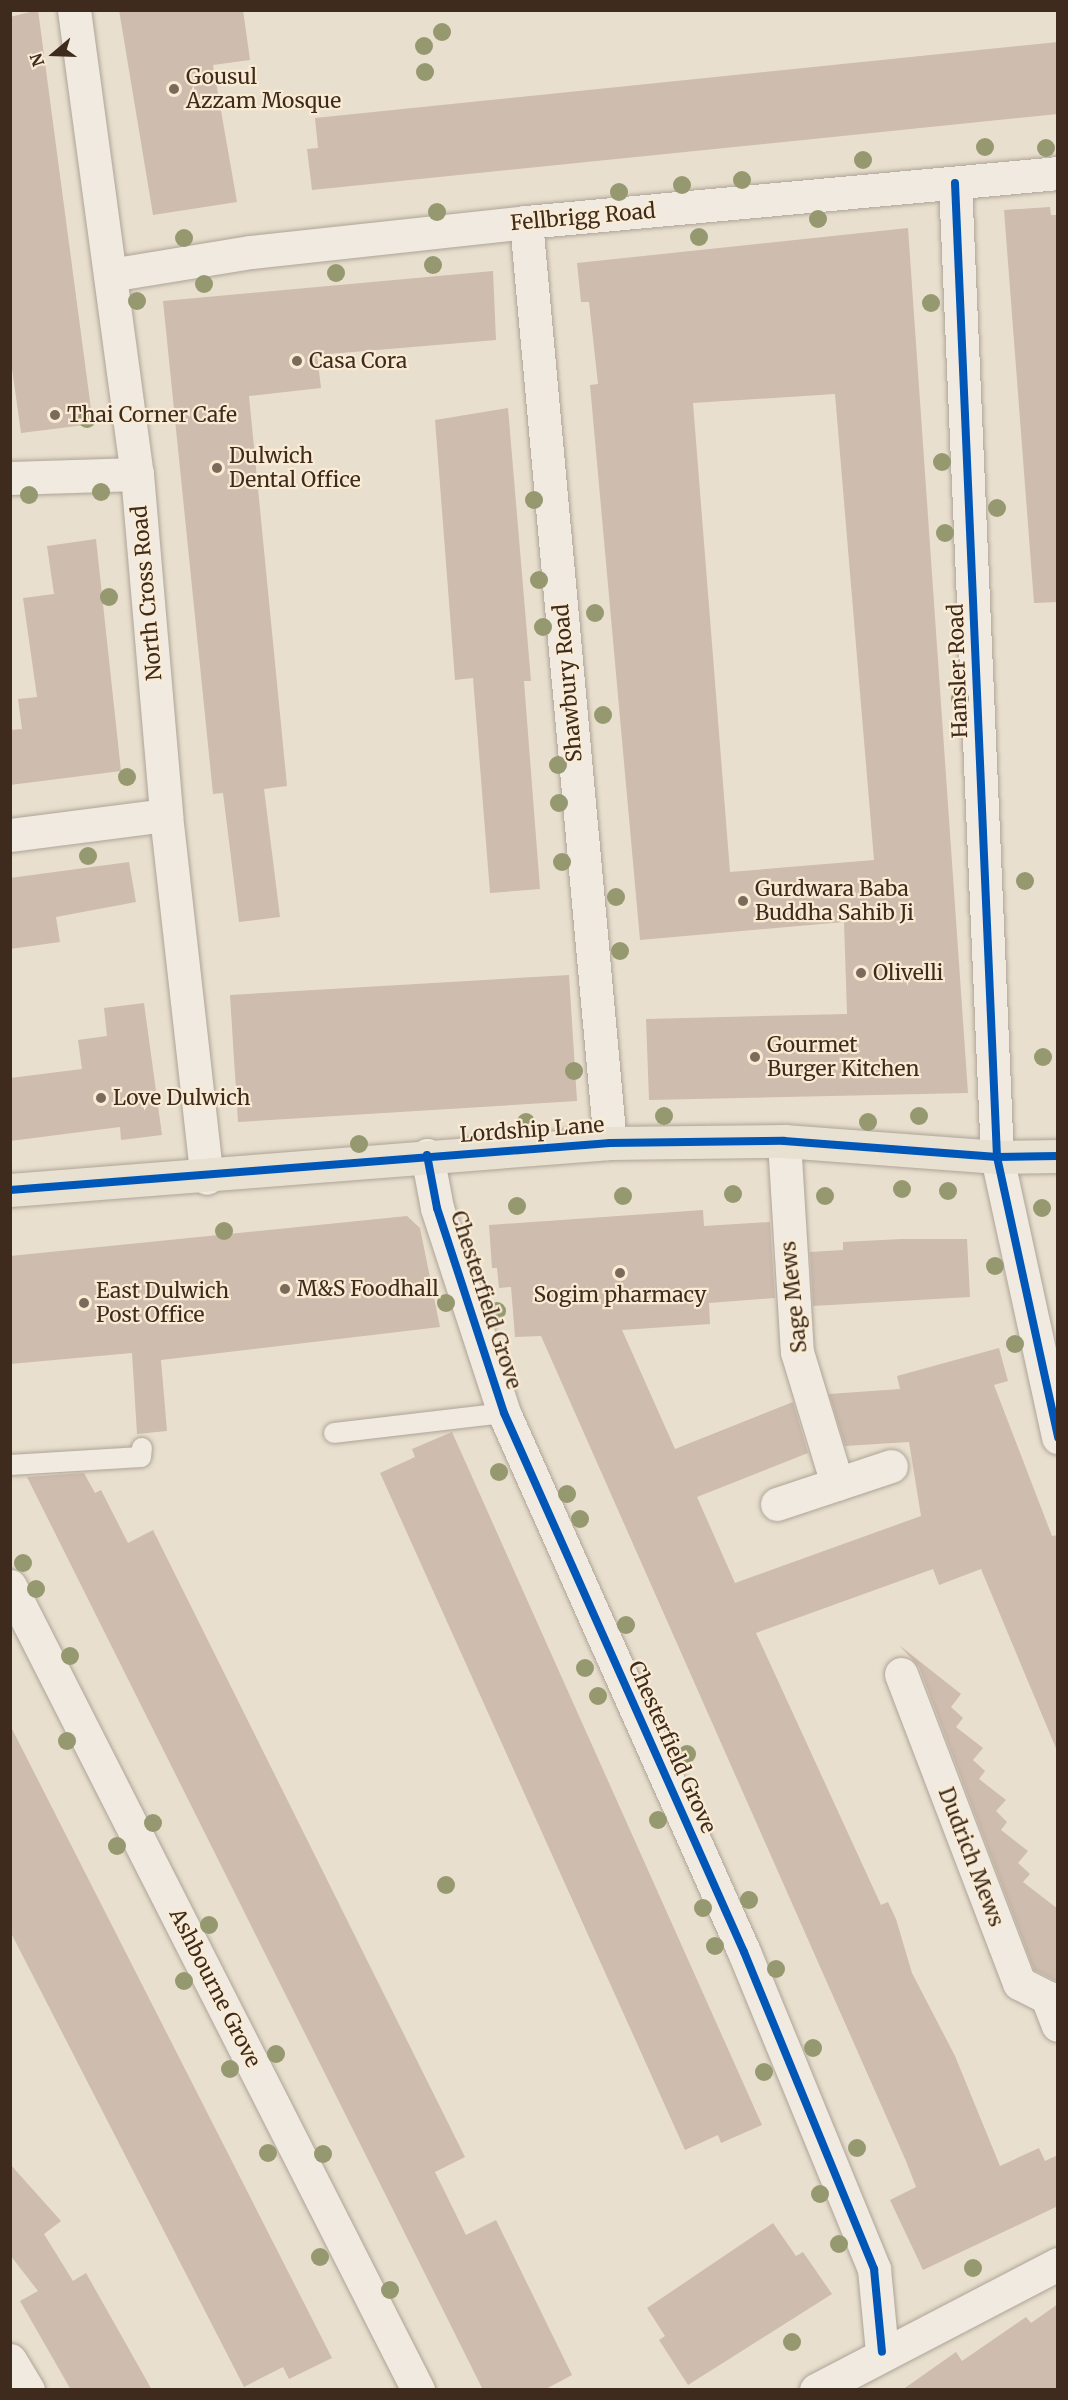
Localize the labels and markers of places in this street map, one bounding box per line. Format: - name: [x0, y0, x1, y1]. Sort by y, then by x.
- place label: Gousul Azzam Mosque: [186, 64, 341, 114]
- marker: Gousul Azzam Mosque: [167, 82, 181, 96]
- place label: Casa Cora: [309, 348, 407, 374]
- marker: Casa Cora: [290, 354, 304, 368]
- place label: Thai Corner Cafe: [67, 402, 237, 428]
- marker: Thai Corner Cafe: [48, 408, 62, 422]
- place label: Dulwich Dental Office: [229, 443, 361, 493]
- marker: Dulwich Dental Office: [210, 461, 224, 475]
- place label: Gurdwara Baba Buddha Sahib Ji: [755, 876, 914, 926]
- marker: Gurdwara Baba Buddha Sahib Ji: [736, 894, 750, 908]
- place label: Olivelli: [873, 960, 943, 986]
- marker: Olivelli: [854, 966, 868, 980]
- place label: Gourmet Burger Kitchen: [767, 1032, 919, 1082]
- marker: Gourmet Burger Kitchen: [748, 1050, 762, 1064]
- place label: Love Dulwich: [113, 1085, 250, 1111]
- marker: Love Dulwich: [94, 1091, 108, 1105]
- marker: Sogim pharmacy: [613, 1266, 627, 1280]
- place label: M&S Foodhall: [297, 1276, 439, 1302]
- place label: East Dulwich Post Office: [96, 1278, 229, 1328]
- marker: M&S Foodhall: [278, 1282, 292, 1296]
- place label: Sogim pharmacy: [534, 1282, 706, 1308]
- marker: East Dulwich Post Office: [77, 1296, 91, 1310]

